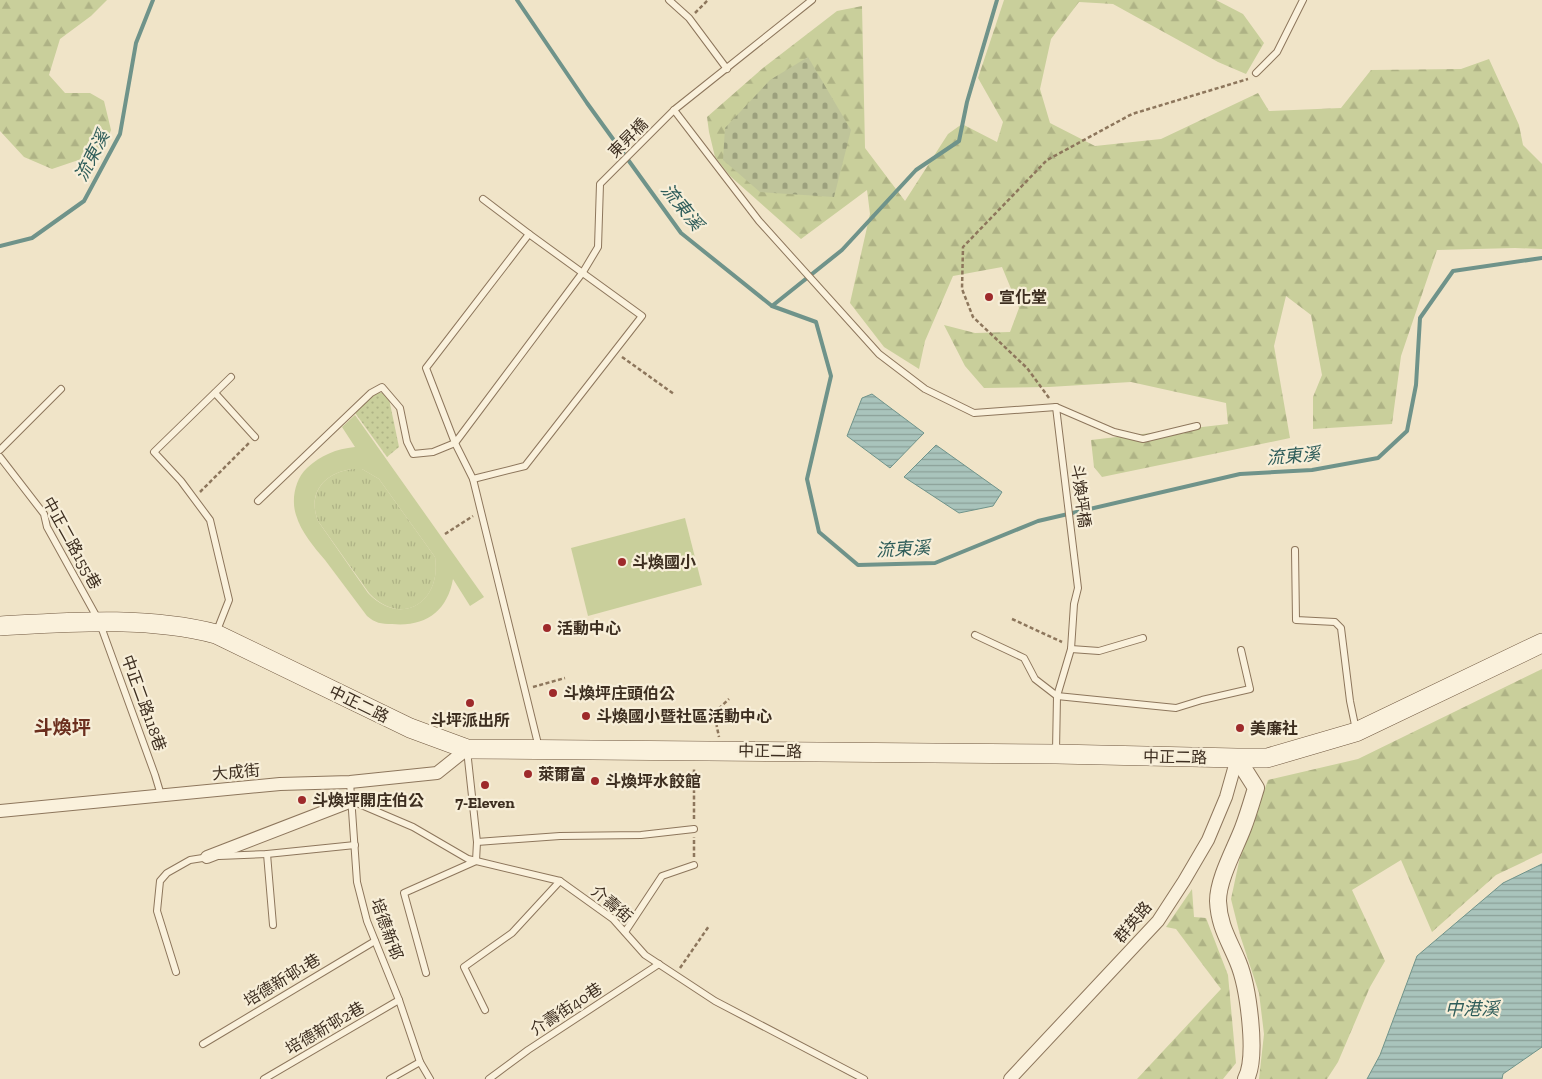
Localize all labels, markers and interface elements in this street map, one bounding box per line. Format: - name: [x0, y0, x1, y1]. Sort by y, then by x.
- street label: 東昇橋: [604, 114, 652, 162]
- water label: 流東溪: [70, 124, 115, 185]
- water label: 流東溪: [656, 179, 709, 237]
- place label: 宣化堂: [999, 288, 1047, 307]
- marker: 宣化堂: [983, 291, 995, 303]
- water label: 流東溪: [1265, 442, 1324, 469]
- street label: 斗煥坪橋: [1068, 463, 1094, 529]
- street label: 中正二路155巷: [39, 494, 105, 592]
- water label: 流東溪: [875, 536, 934, 561]
- place label: 斗煥國小: [632, 553, 696, 572]
- marker: 斗煥國小: [616, 556, 628, 568]
- place label: 活動中心: [557, 619, 621, 638]
- marker: 活動中心: [541, 622, 553, 634]
- street label: 中正二路118巷: [118, 652, 170, 754]
- street label: 中正二路: [326, 681, 392, 727]
- place label: 斗煥坪庄頭伯公: [563, 684, 675, 703]
- marker: 斗煥坪庄頭伯公: [547, 687, 559, 699]
- marker: 斗坪派出所: [464, 697, 476, 709]
- place label: 斗煥國小暨社區活動中心: [596, 707, 772, 726]
- marker: 斗煥國小暨社區活動中心: [580, 710, 592, 722]
- place label: 斗坪派出所: [430, 711, 510, 730]
- district label: 斗煥坪: [33, 716, 91, 739]
- place label: 美廉社: [1250, 719, 1298, 738]
- marker: 美廉社: [1234, 722, 1246, 734]
- street label: 中正二路: [738, 741, 802, 761]
- street label: 中正二路: [1143, 747, 1207, 767]
- street label: 大成街: [211, 760, 261, 784]
- place label: 萊爾富: [538, 765, 586, 784]
- marker: 萊爾富: [522, 768, 534, 780]
- place label: 斗煥坪水餃館: [605, 772, 701, 791]
- marker: 斗煥坪水餃館: [589, 775, 601, 787]
- marker: 7-Eleven: [479, 779, 491, 791]
- place label: 斗煥坪開庄伯公: [312, 791, 424, 810]
- place label: 7-Eleven: [455, 793, 515, 812]
- marker: 斗煥坪開庄伯公: [296, 794, 308, 806]
- street label: 介壽街: [588, 881, 636, 927]
- street label: 培德新邨: [367, 896, 407, 962]
- street label: 群英路: [1110, 898, 1156, 946]
- street label: 培德新邨1巷: [240, 950, 324, 1010]
- street label: 介壽街40巷: [527, 979, 605, 1039]
- street label: 培德新邨2巷: [282, 998, 368, 1058]
- water label: 中港溪: [1445, 998, 1502, 1020]

